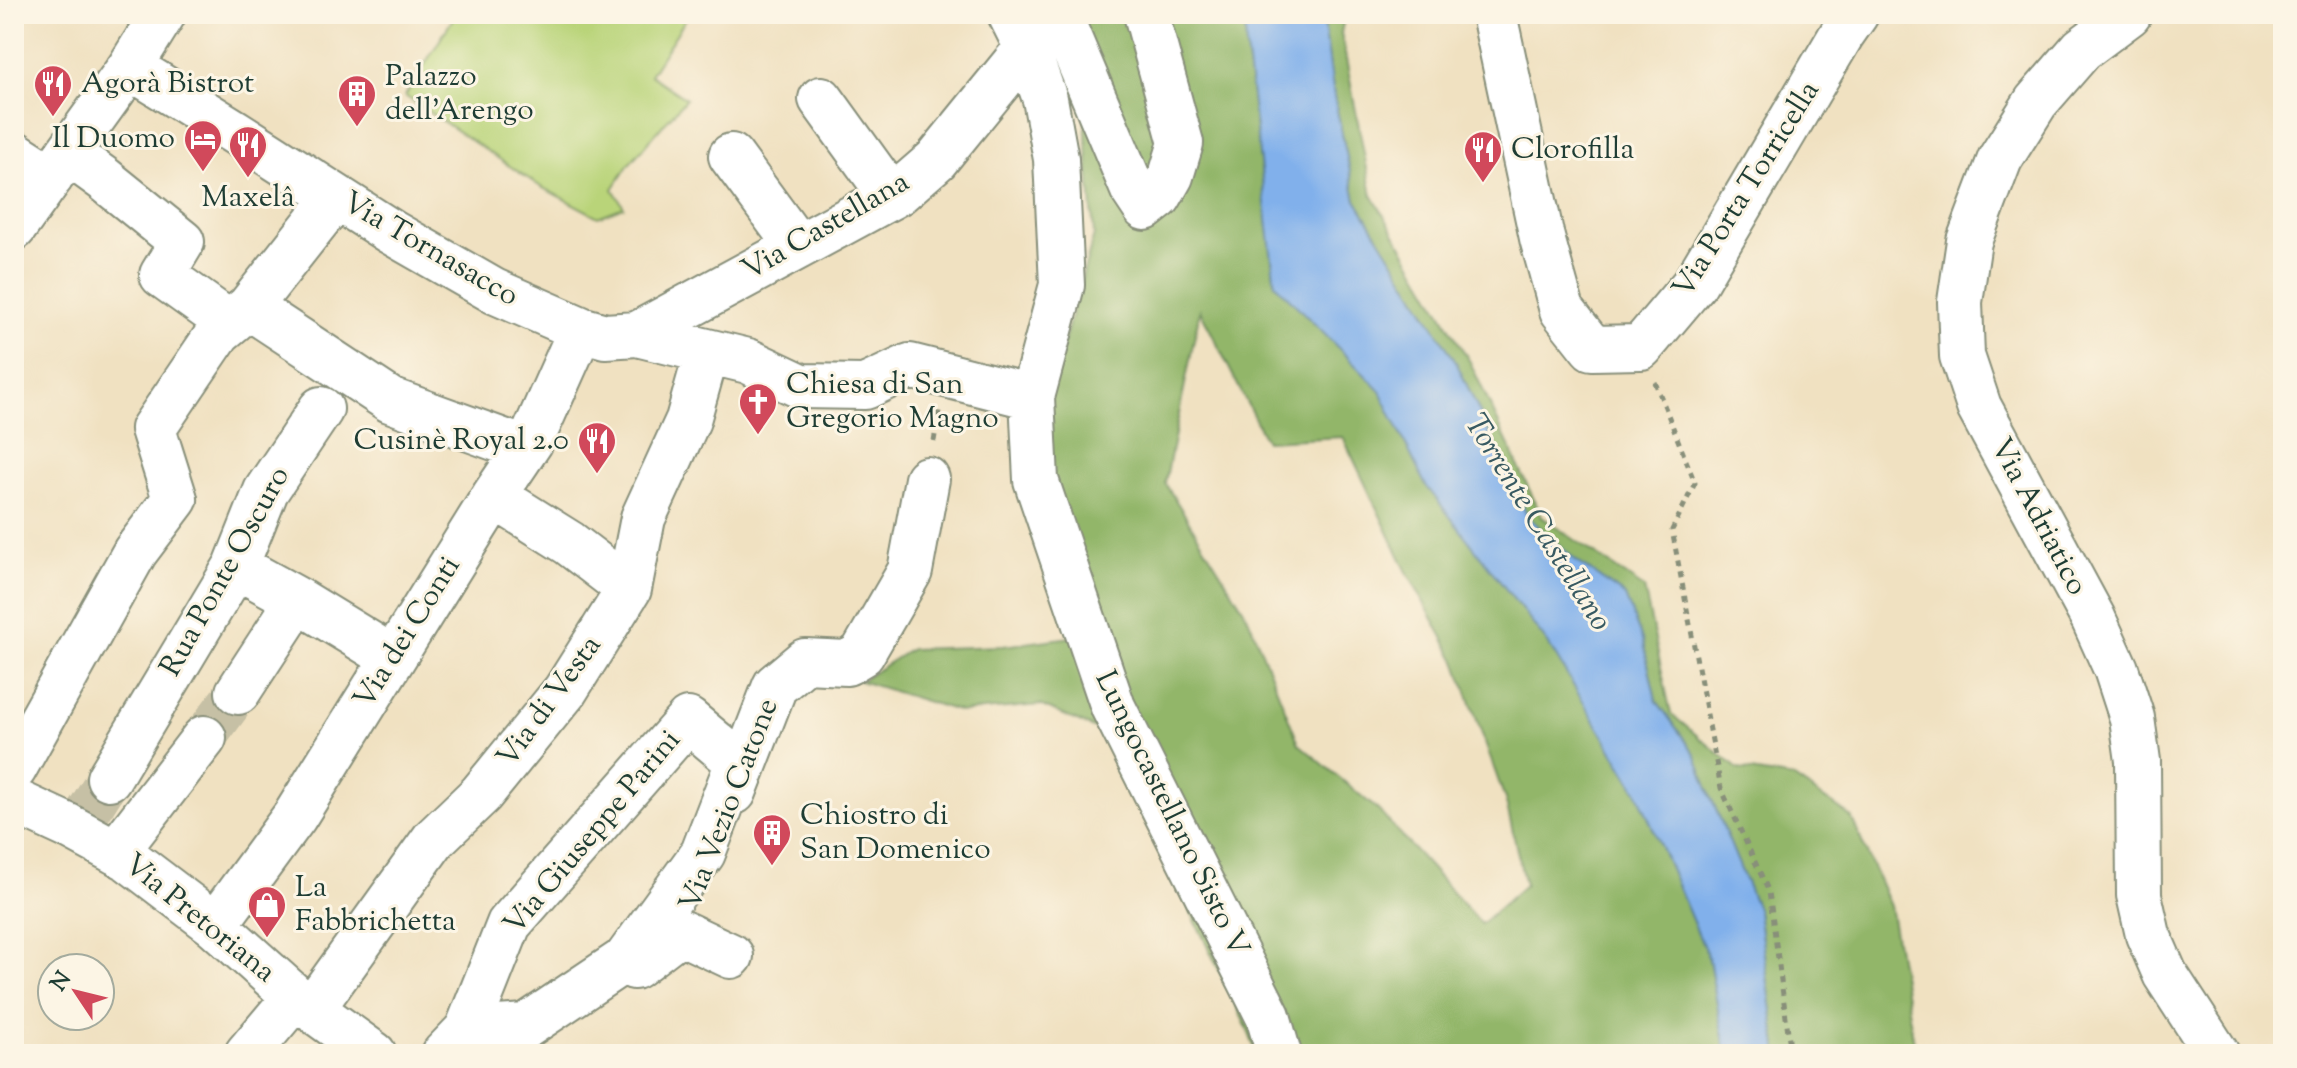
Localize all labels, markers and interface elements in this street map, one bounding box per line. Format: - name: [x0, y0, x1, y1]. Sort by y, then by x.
- place label: Palazzo dell'Arengo: [385, 56, 534, 133]
- restaurant icon: Agorà Bistrot: [32, 63, 74, 118]
- place label: Agorà Bistrot: [81, 63, 254, 106]
- building icon: Palazzo dell'Arengo: [336, 73, 378, 128]
- street label: Via Porta Torricella: [1663, 73, 1831, 307]
- place label: Il Duomo: [52, 118, 175, 161]
- hotel icon: Il Duomo: [182, 118, 224, 173]
- restaurant icon: Maxelâ: [227, 124, 269, 179]
- restaurant icon: Clorofilla: [1462, 129, 1504, 184]
- place label: Clorofilla: [1511, 129, 1634, 172]
- street label: Via Castellana: [734, 162, 918, 292]
- place label: Maxelâ: [201, 177, 295, 220]
- street label: Via Tornasacco: [334, 182, 526, 318]
- place label: Chiesa di San Gregorio Magno: [786, 364, 999, 441]
- church icon: Chiesa di San Gregorio Magno: [737, 381, 779, 436]
- water label: Torrente Castellano: [1452, 405, 1622, 641]
- place label: Cusinè Royal 2.0: [353, 420, 569, 463]
- restaurant icon: Cusinè Royal 2.0: [576, 420, 618, 475]
- street label: Via Adriatico: [1978, 431, 2098, 603]
- street label: Rua Ponte Oscuro: [150, 459, 302, 685]
- street label: Via dei Conti: [344, 548, 472, 718]
- street label: Via di Vesta: [487, 627, 613, 777]
- street label: Lungocastellano Sisto V: [1083, 664, 1259, 964]
- street label: Via Vezio Catone: [670, 693, 790, 917]
- street label: Via Giuseppe Parini: [494, 721, 692, 945]
- place label: Chiostro di San Domenico: [800, 795, 991, 872]
- building icon: Chiostro di San Domenico: [751, 812, 793, 867]
- street label: Via Pretoriana: [114, 844, 284, 994]
- place label: La Fabbrichetta: [295, 867, 456, 944]
- shop icon: La Fabbrichetta: [246, 884, 288, 939]
- north arrow: [36, 952, 116, 1032]
- text: N: [44, 966, 80, 999]

